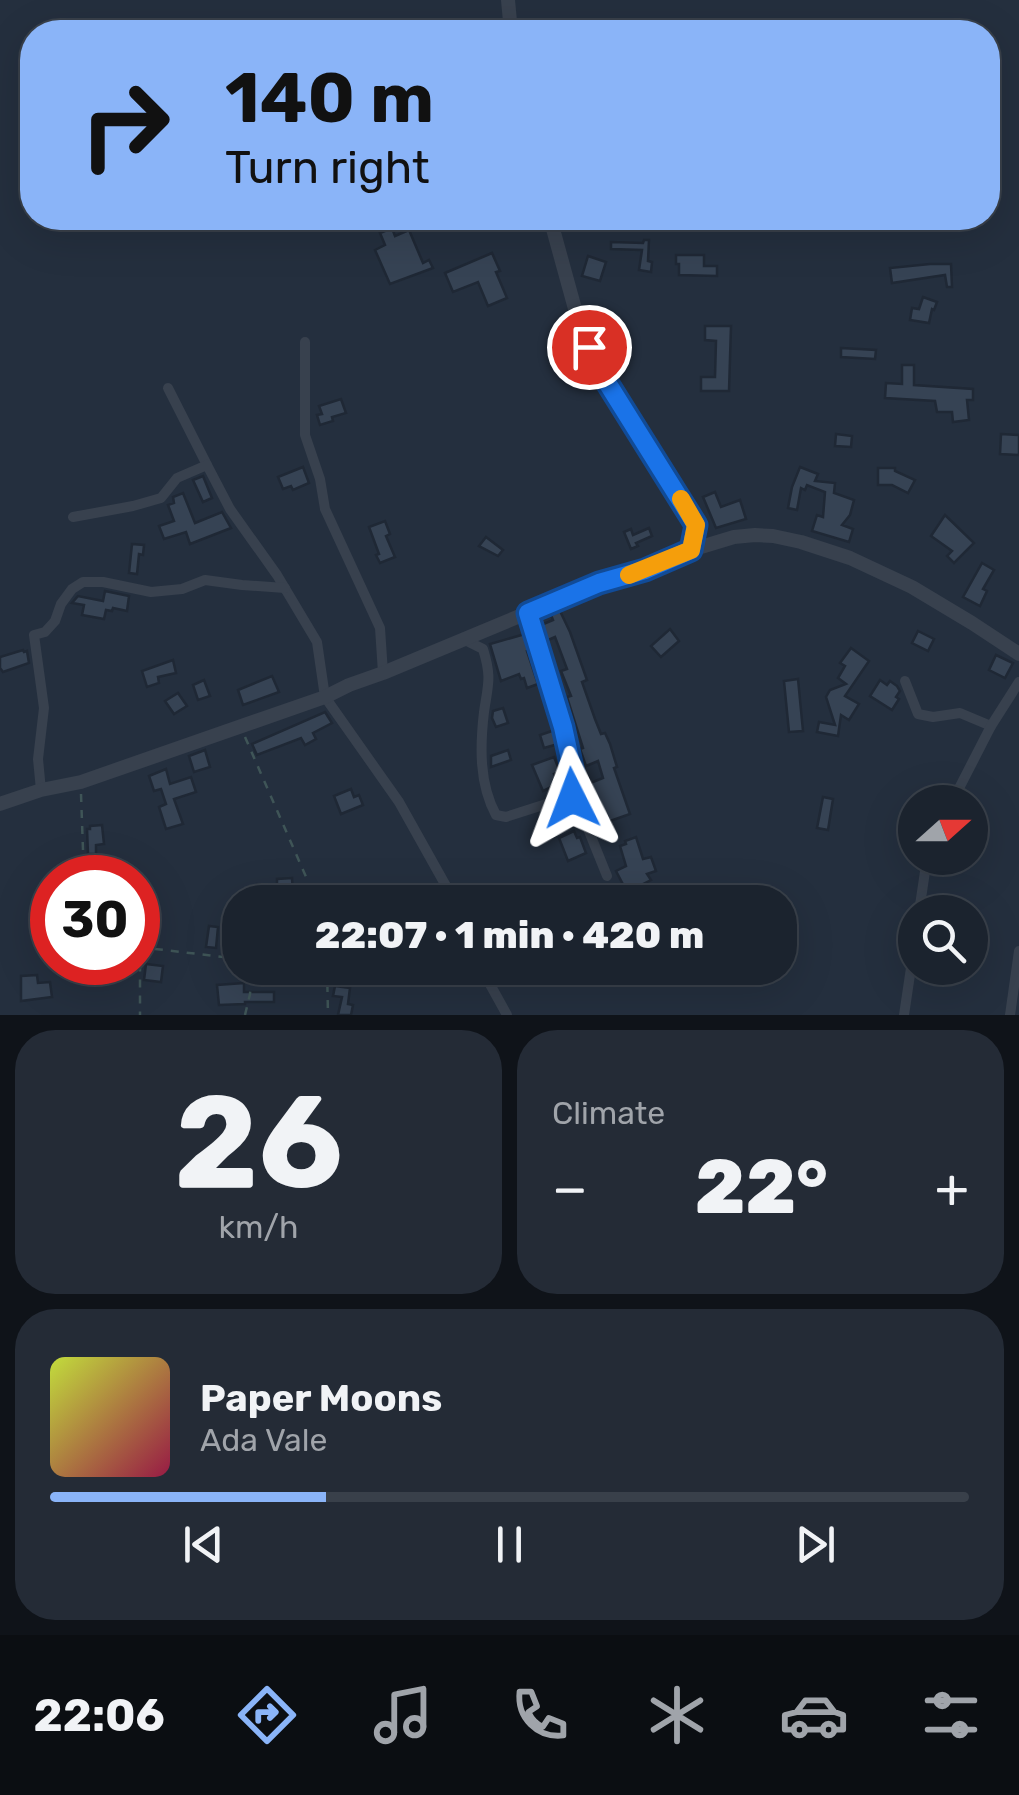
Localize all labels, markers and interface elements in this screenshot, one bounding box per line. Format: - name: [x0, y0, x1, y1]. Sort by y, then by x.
- text: 140 m: [225, 57, 434, 140]
- icon: right: [60, 60, 190, 190]
- text: Turn right: [225, 141, 429, 194]
- pin: [547, 305, 632, 390]
- icon: arrive: [562, 320, 617, 375]
- position arrow: [520, 746, 624, 850]
- north arrow: [898, 785, 988, 875]
- map controls: [898, 785, 988, 985]
- speed limit sign: 30: [30, 855, 160, 985]
- button: search: [898, 895, 988, 985]
- text: 22:07 · 1 min · 420 m: [315, 912, 704, 958]
- text: 26: [174, 1065, 343, 1220]
- text: Climate: [552, 1094, 665, 1132]
- text: 22°: [695, 1143, 828, 1232]
- text: −: [552, 1156, 588, 1221]
- text: +: [935, 1156, 969, 1221]
- text: km/h: [219, 1208, 298, 1246]
- text: Paper Moons: [200, 1375, 442, 1421]
- text: Ada Vale: [200, 1421, 327, 1459]
- icon: previous: [176, 1517, 231, 1572]
- icon: pause: [482, 1517, 537, 1572]
- icon: next: [788, 1517, 843, 1572]
- icon: directions: [232, 1680, 302, 1750]
- icon: music: [368, 1680, 438, 1750]
- icon: phone: [505, 1680, 575, 1750]
- icon: climate: [642, 1680, 712, 1750]
- icon: car: [779, 1680, 849, 1750]
- icon: filters: [916, 1680, 986, 1750]
- text: 22:06: [33, 1689, 165, 1742]

